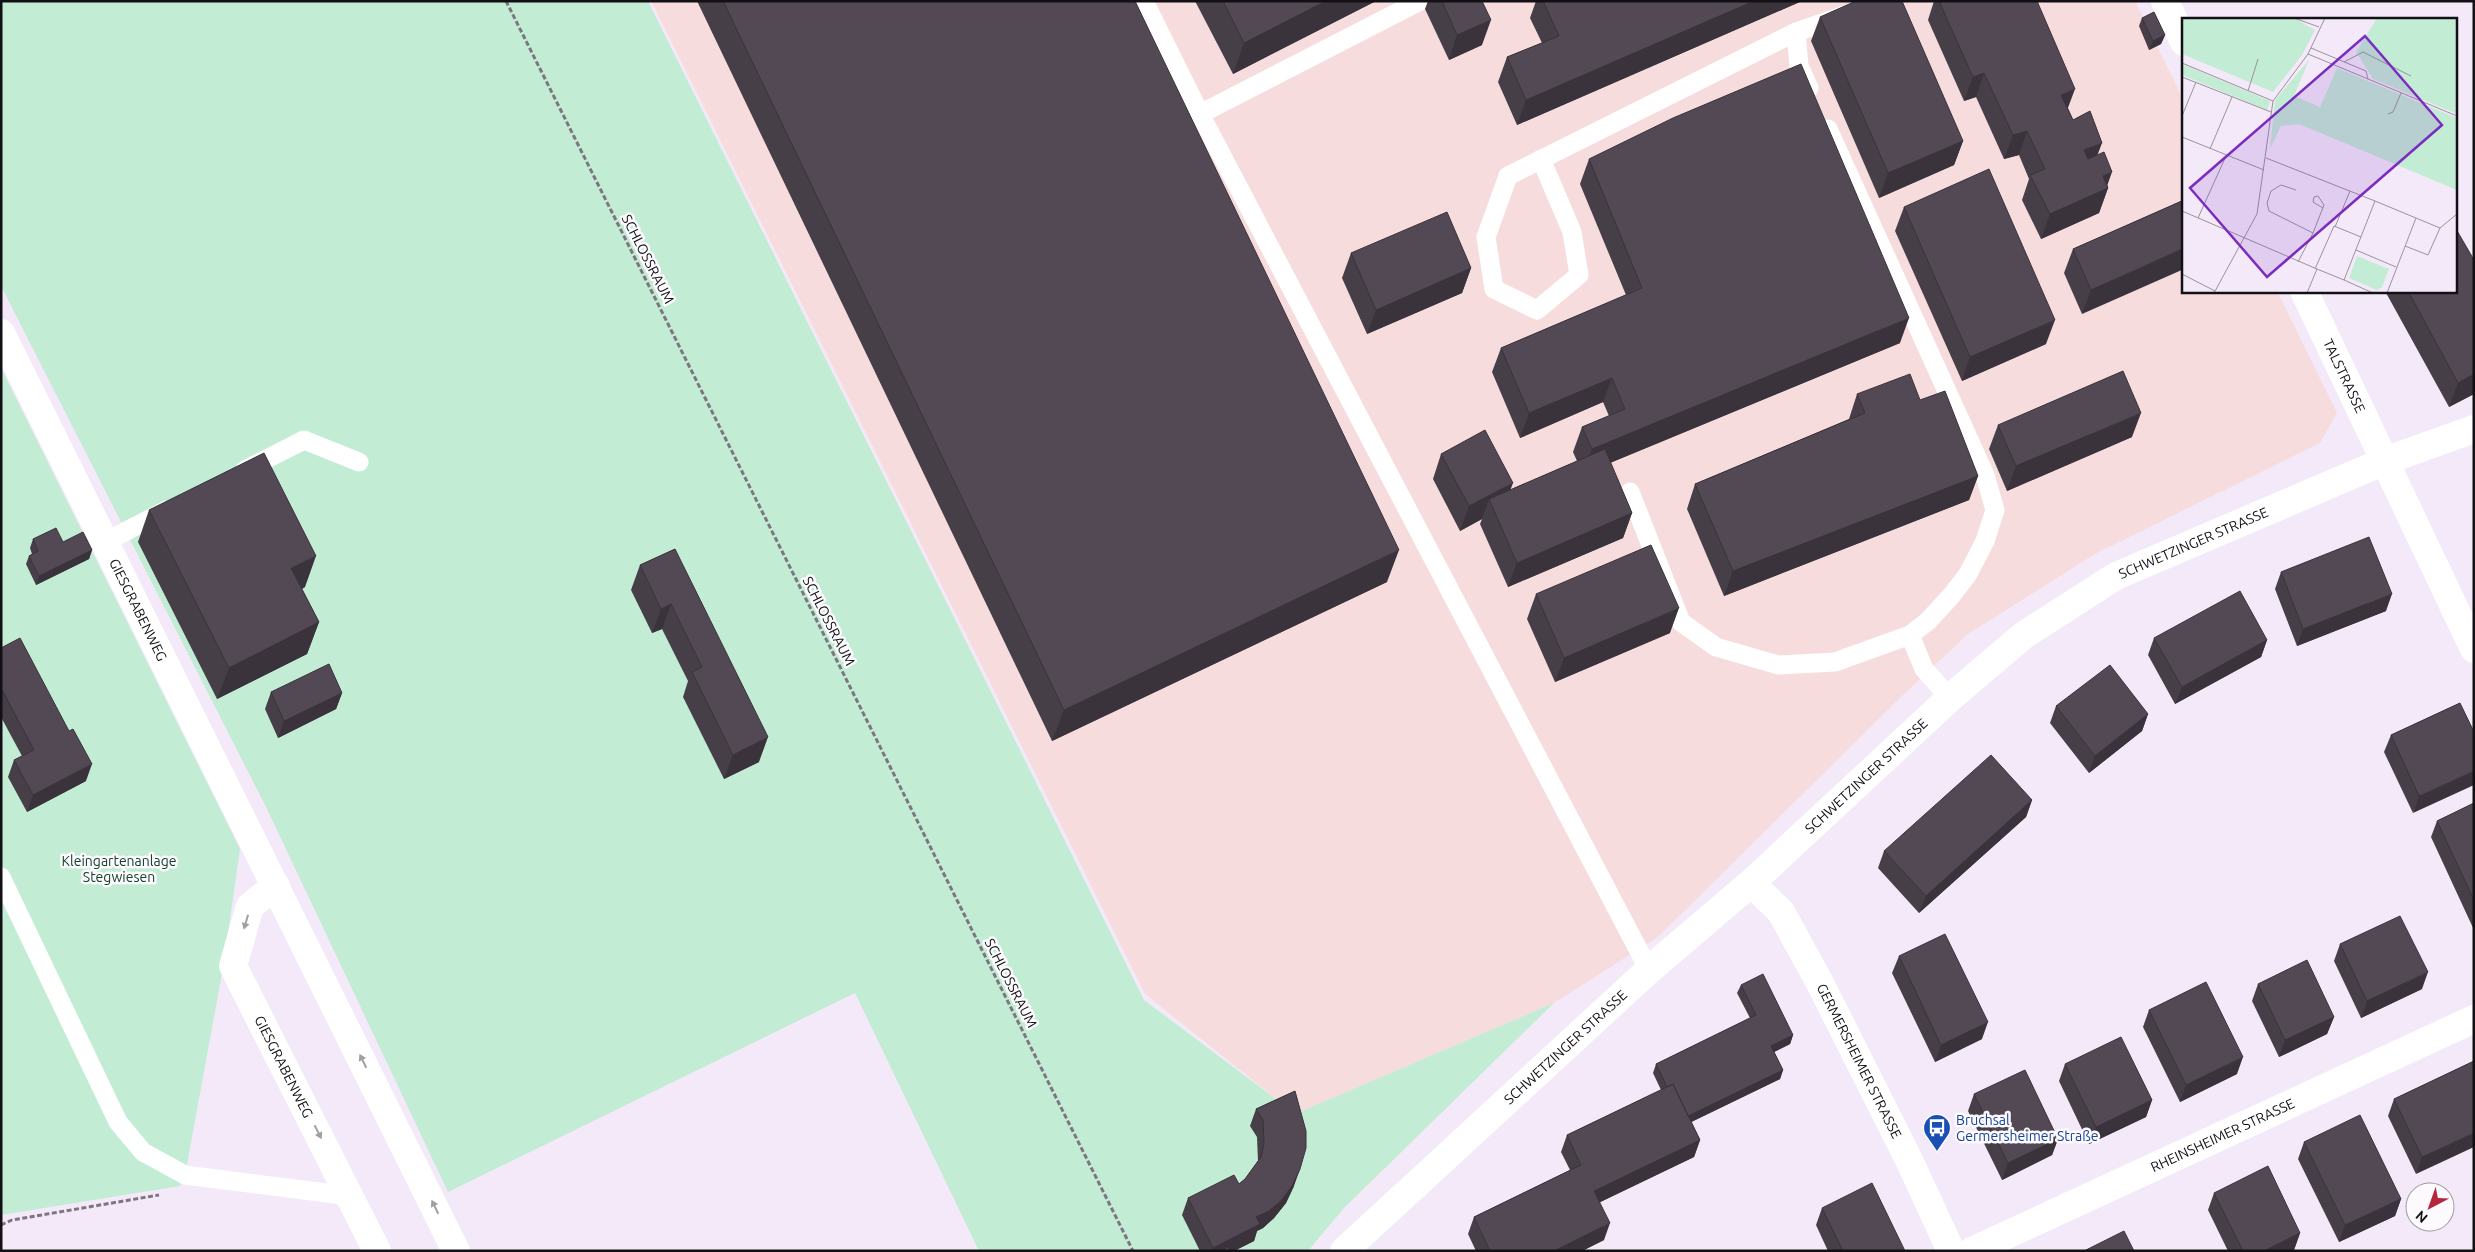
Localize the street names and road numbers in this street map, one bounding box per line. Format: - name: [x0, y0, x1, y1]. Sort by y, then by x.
- street label: SCHLOSSRAUM: [619, 212, 677, 306]
- street label: TALSTRASSE: [2320, 337, 2369, 415]
- street label: SCHWETZINGER STRASSE: [2116, 504, 2271, 582]
- street label: GIESGRABENWEG: [106, 556, 170, 664]
- street label: SCHLOSSRAUM: [800, 574, 858, 668]
- street label: SCHWETZINGER STRASSE: [1802, 715, 1931, 837]
- street label: SCHLOSSRAUM: [982, 936, 1040, 1030]
- street label: GERMERSHEIMER STRASSE: [1814, 981, 1905, 1141]
- street label: SCHWETZINGER STRASSE: [1501, 986, 1630, 1108]
- street label: GIESGRABENWEG: [251, 1013, 316, 1120]
- street label: RHEINSHEIMER STRASSE: [2148, 1095, 2297, 1175]

